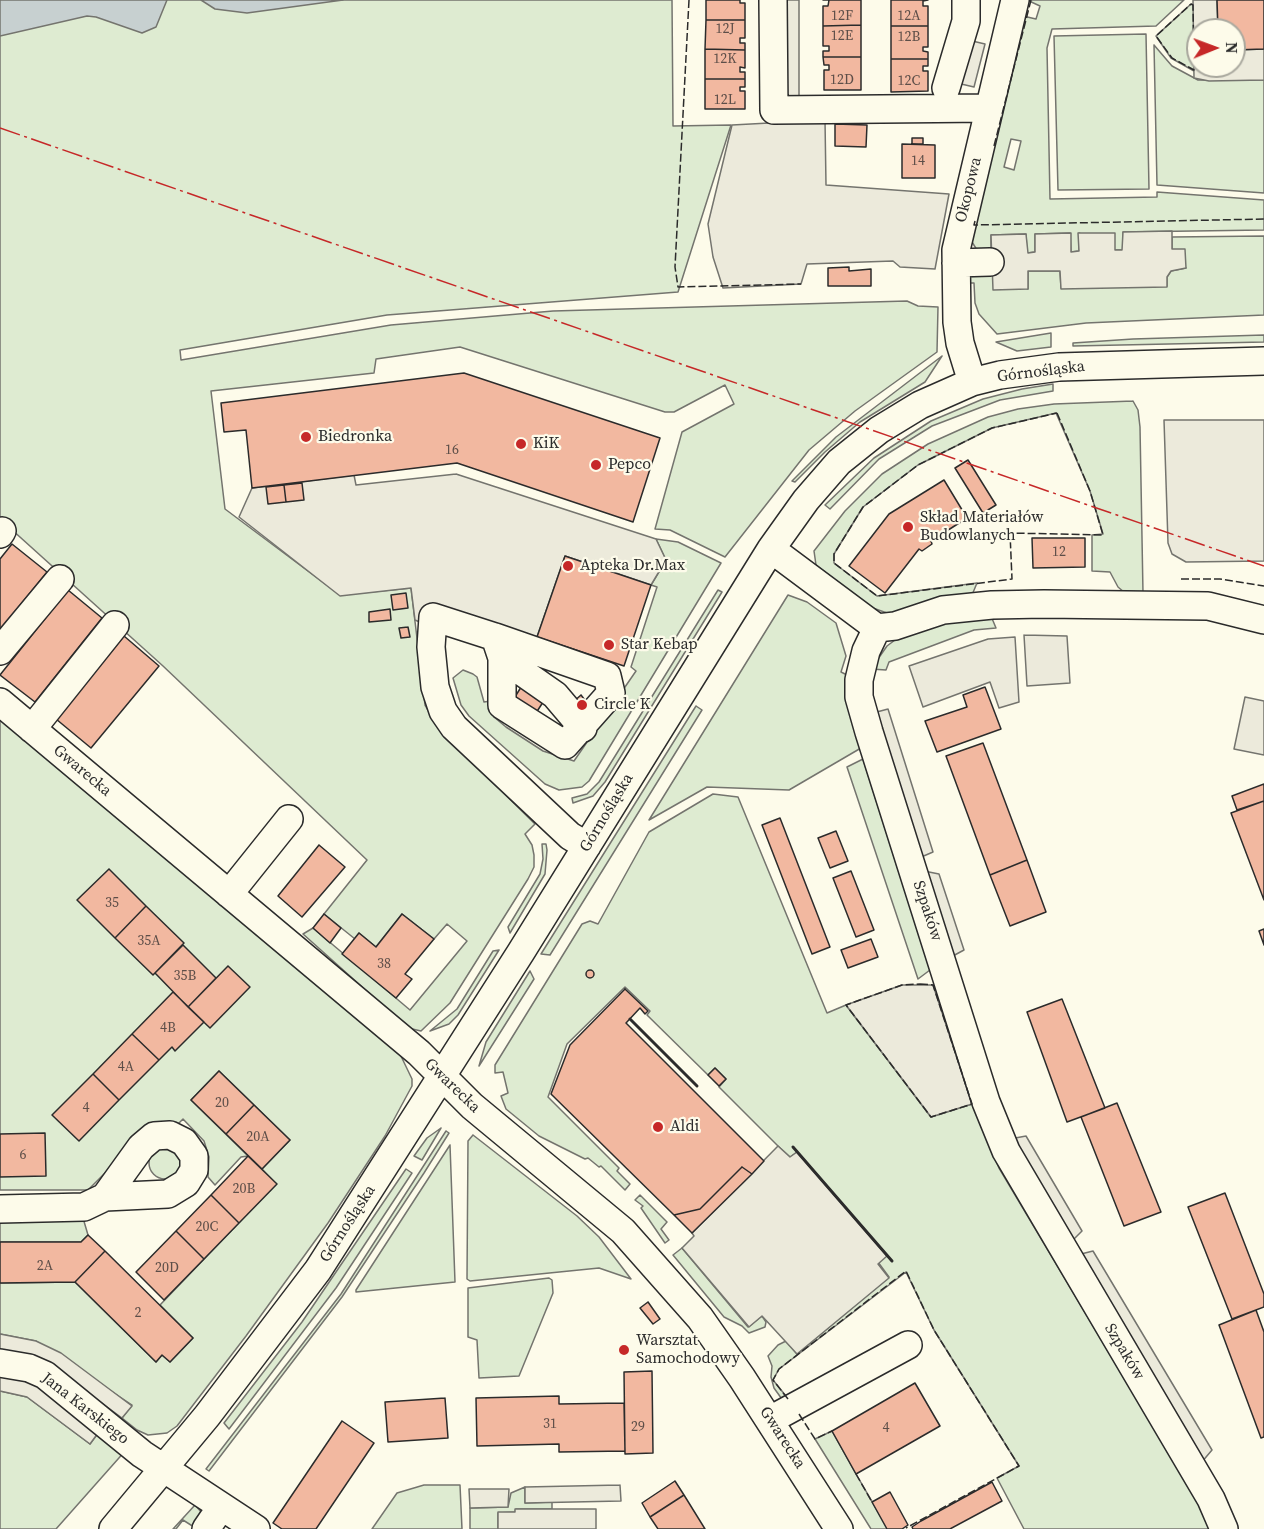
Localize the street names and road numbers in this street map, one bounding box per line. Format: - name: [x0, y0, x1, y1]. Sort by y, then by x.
- street label: Okopowa: [952, 155, 986, 225]
- street label: Górnośląska: [996, 357, 1086, 387]
- street label: Gwarecka: [49, 741, 115, 801]
- street label: Górnośląska: [576, 770, 638, 856]
- street label: Szpaków: [908, 878, 946, 944]
- street label: Gwarecka: [420, 1055, 484, 1117]
- street label: Górnośląska: [316, 1182, 380, 1266]
- street label: Szpaków: [1100, 1320, 1148, 1384]
- street label: Jana Karskiego: [37, 1369, 133, 1449]
- street label: Gwarecka: [755, 1403, 809, 1473]

